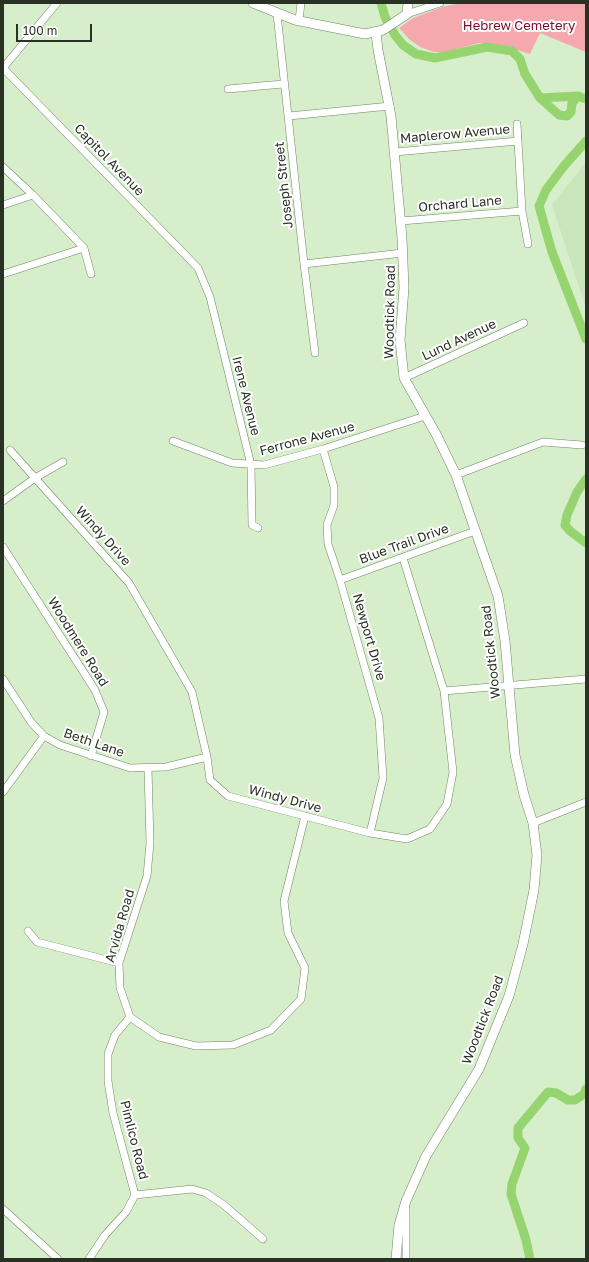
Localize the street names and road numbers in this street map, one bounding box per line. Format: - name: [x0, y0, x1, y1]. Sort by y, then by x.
- street label: Capitol Avenue: [71, 121, 147, 199]
- street label: Maplerow Avenue: [399, 121, 511, 147]
- street label: Joseph Street: [272, 141, 296, 229]
- street label: Orchard Lane: [418, 193, 502, 215]
- street label: Woodtick Road: [381, 265, 399, 359]
- street label: Lund Avenue: [419, 316, 499, 364]
- street label: Irene Avenue: [229, 355, 263, 437]
- street label: Ferrone Avenue: [258, 419, 356, 459]
- street label: Windy Drive: [72, 503, 134, 569]
- street label: Blue Trail Drive: [357, 521, 451, 567]
- street label: Newport Drive: [349, 592, 389, 682]
- street label: Woodmere Road: [44, 595, 112, 689]
- street label: Woodtick Road: [478, 605, 504, 699]
- street label: Beth Lane: [62, 725, 126, 761]
- street label: Windy Drive: [247, 782, 323, 816]
- street label: Arvida Road: [102, 888, 138, 964]
- street label: Woodtick Road: [459, 973, 507, 1067]
- street label: Pimlico Road: [117, 1099, 151, 1181]

